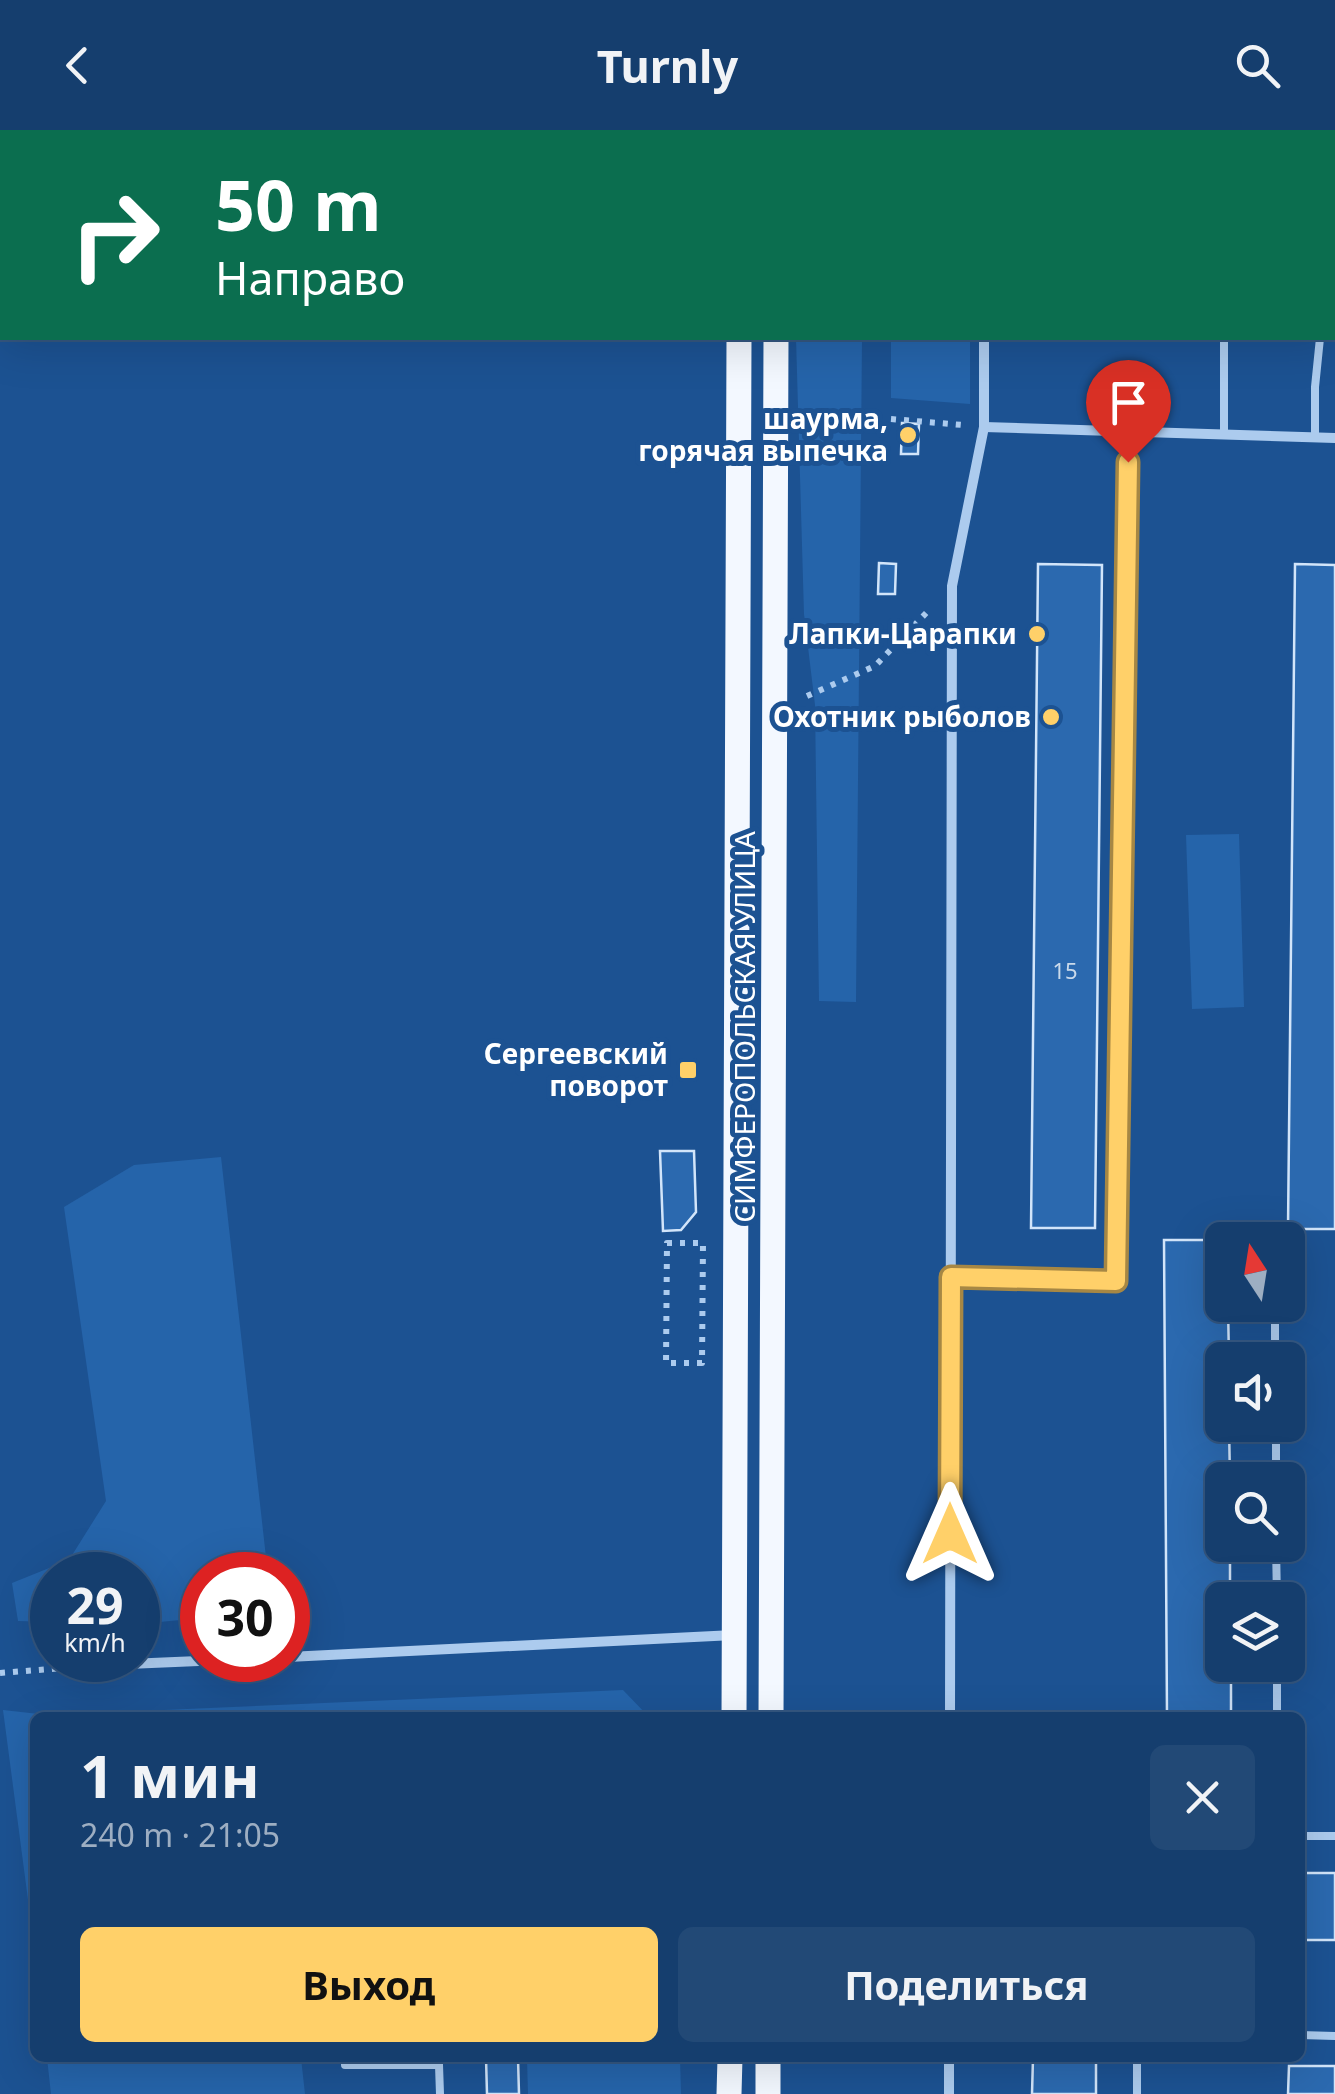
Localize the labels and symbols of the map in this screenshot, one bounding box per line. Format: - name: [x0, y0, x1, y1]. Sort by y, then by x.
- pin: [1086, 360, 1171, 463]
- place label: шаурма, горячая выпечка: [638, 399, 888, 469]
- marker: шаурма, горячая выпечка: [897, 424, 919, 446]
- place label: Лапки-Царапки: [789, 614, 1017, 652]
- marker: Лапки-Царапки: [1026, 623, 1048, 645]
- place label: Охотник рыболов: [773, 697, 1031, 735]
- marker: Охотник рыболов: [1040, 706, 1062, 728]
- street label: СИМФЕРОПОЛЬСКАЯ УЛИЦА: [725, 831, 763, 1223]
- house number: 15: [1052, 955, 1078, 985]
- place label: Сергеевский поворот: [484, 1034, 668, 1104]
- marker: Сергеевский поворот: [677, 1059, 699, 1081]
- north arrow: [1205, 1222, 1305, 1322]
- position arrow: [898, 1482, 1002, 1586]
- speed limit sign: 30: [180, 1552, 310, 1682]

